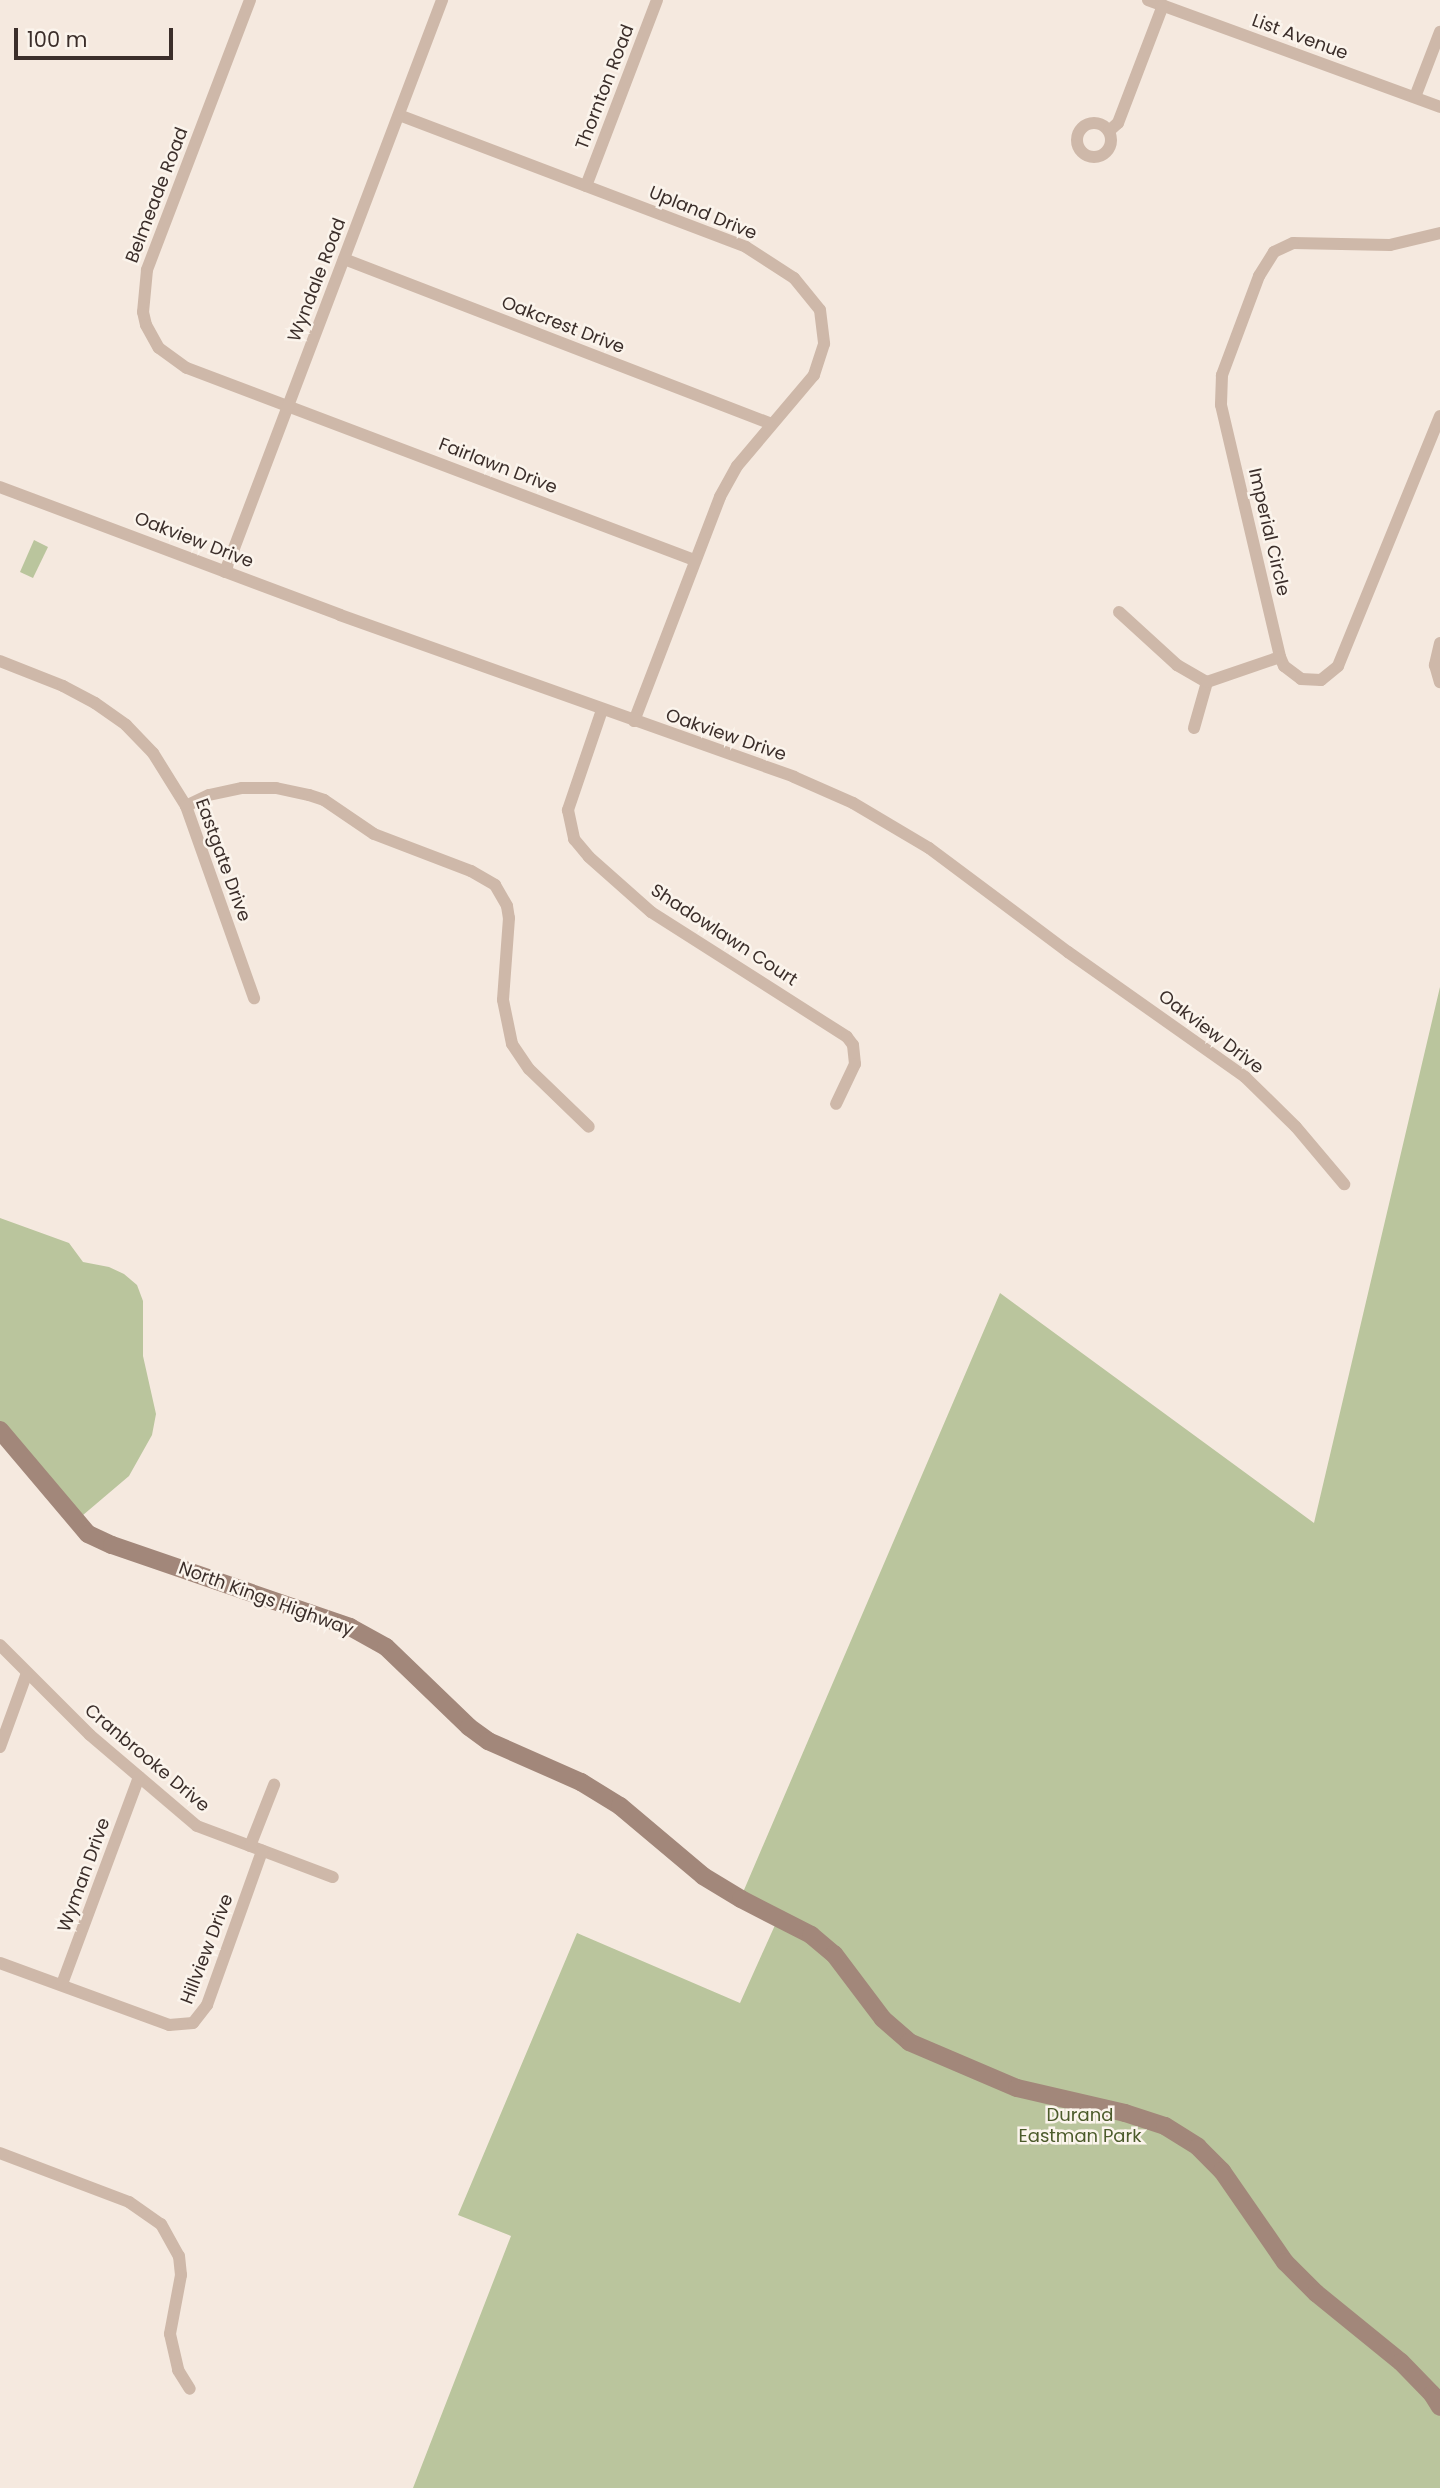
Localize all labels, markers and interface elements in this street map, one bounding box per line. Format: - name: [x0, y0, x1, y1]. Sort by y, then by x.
- street label: List Avenue: [1249, 10, 1351, 64]
- scale bar: [18, 14, 177, 58]
- street label: Thornton Road: [571, 21, 639, 153]
- text: 100 m: [27, 25, 87, 54]
- street label: Belmeade Road: [121, 124, 193, 266]
- street label: Upland Drive: [646, 182, 760, 244]
- street label: Wyndale Road: [283, 215, 351, 345]
- street label: Oakcrest Drive: [498, 292, 628, 358]
- street label: Fairlawn Drive: [436, 433, 560, 499]
- street label: Imperial Circle: [1244, 466, 1294, 598]
- street label: Oakview Drive: [131, 507, 257, 573]
- street label: Oakview Drive: [663, 704, 789, 766]
- street label: Eastgate Drive: [191, 796, 255, 924]
- street label: Shadowlawn Court: [647, 879, 801, 991]
- street label: Oakview Drive: [1154, 985, 1268, 1079]
- street label: North Kings Highway: [176, 1557, 356, 1641]
- street label: Cranbrooke Drive: [80, 1699, 214, 1817]
- street label: Wyman Drive: [53, 1815, 115, 1935]
- street label: Hillview Drive: [176, 1891, 238, 2007]
- park label: Durand Eastman Park: [1019, 2105, 1141, 2148]

